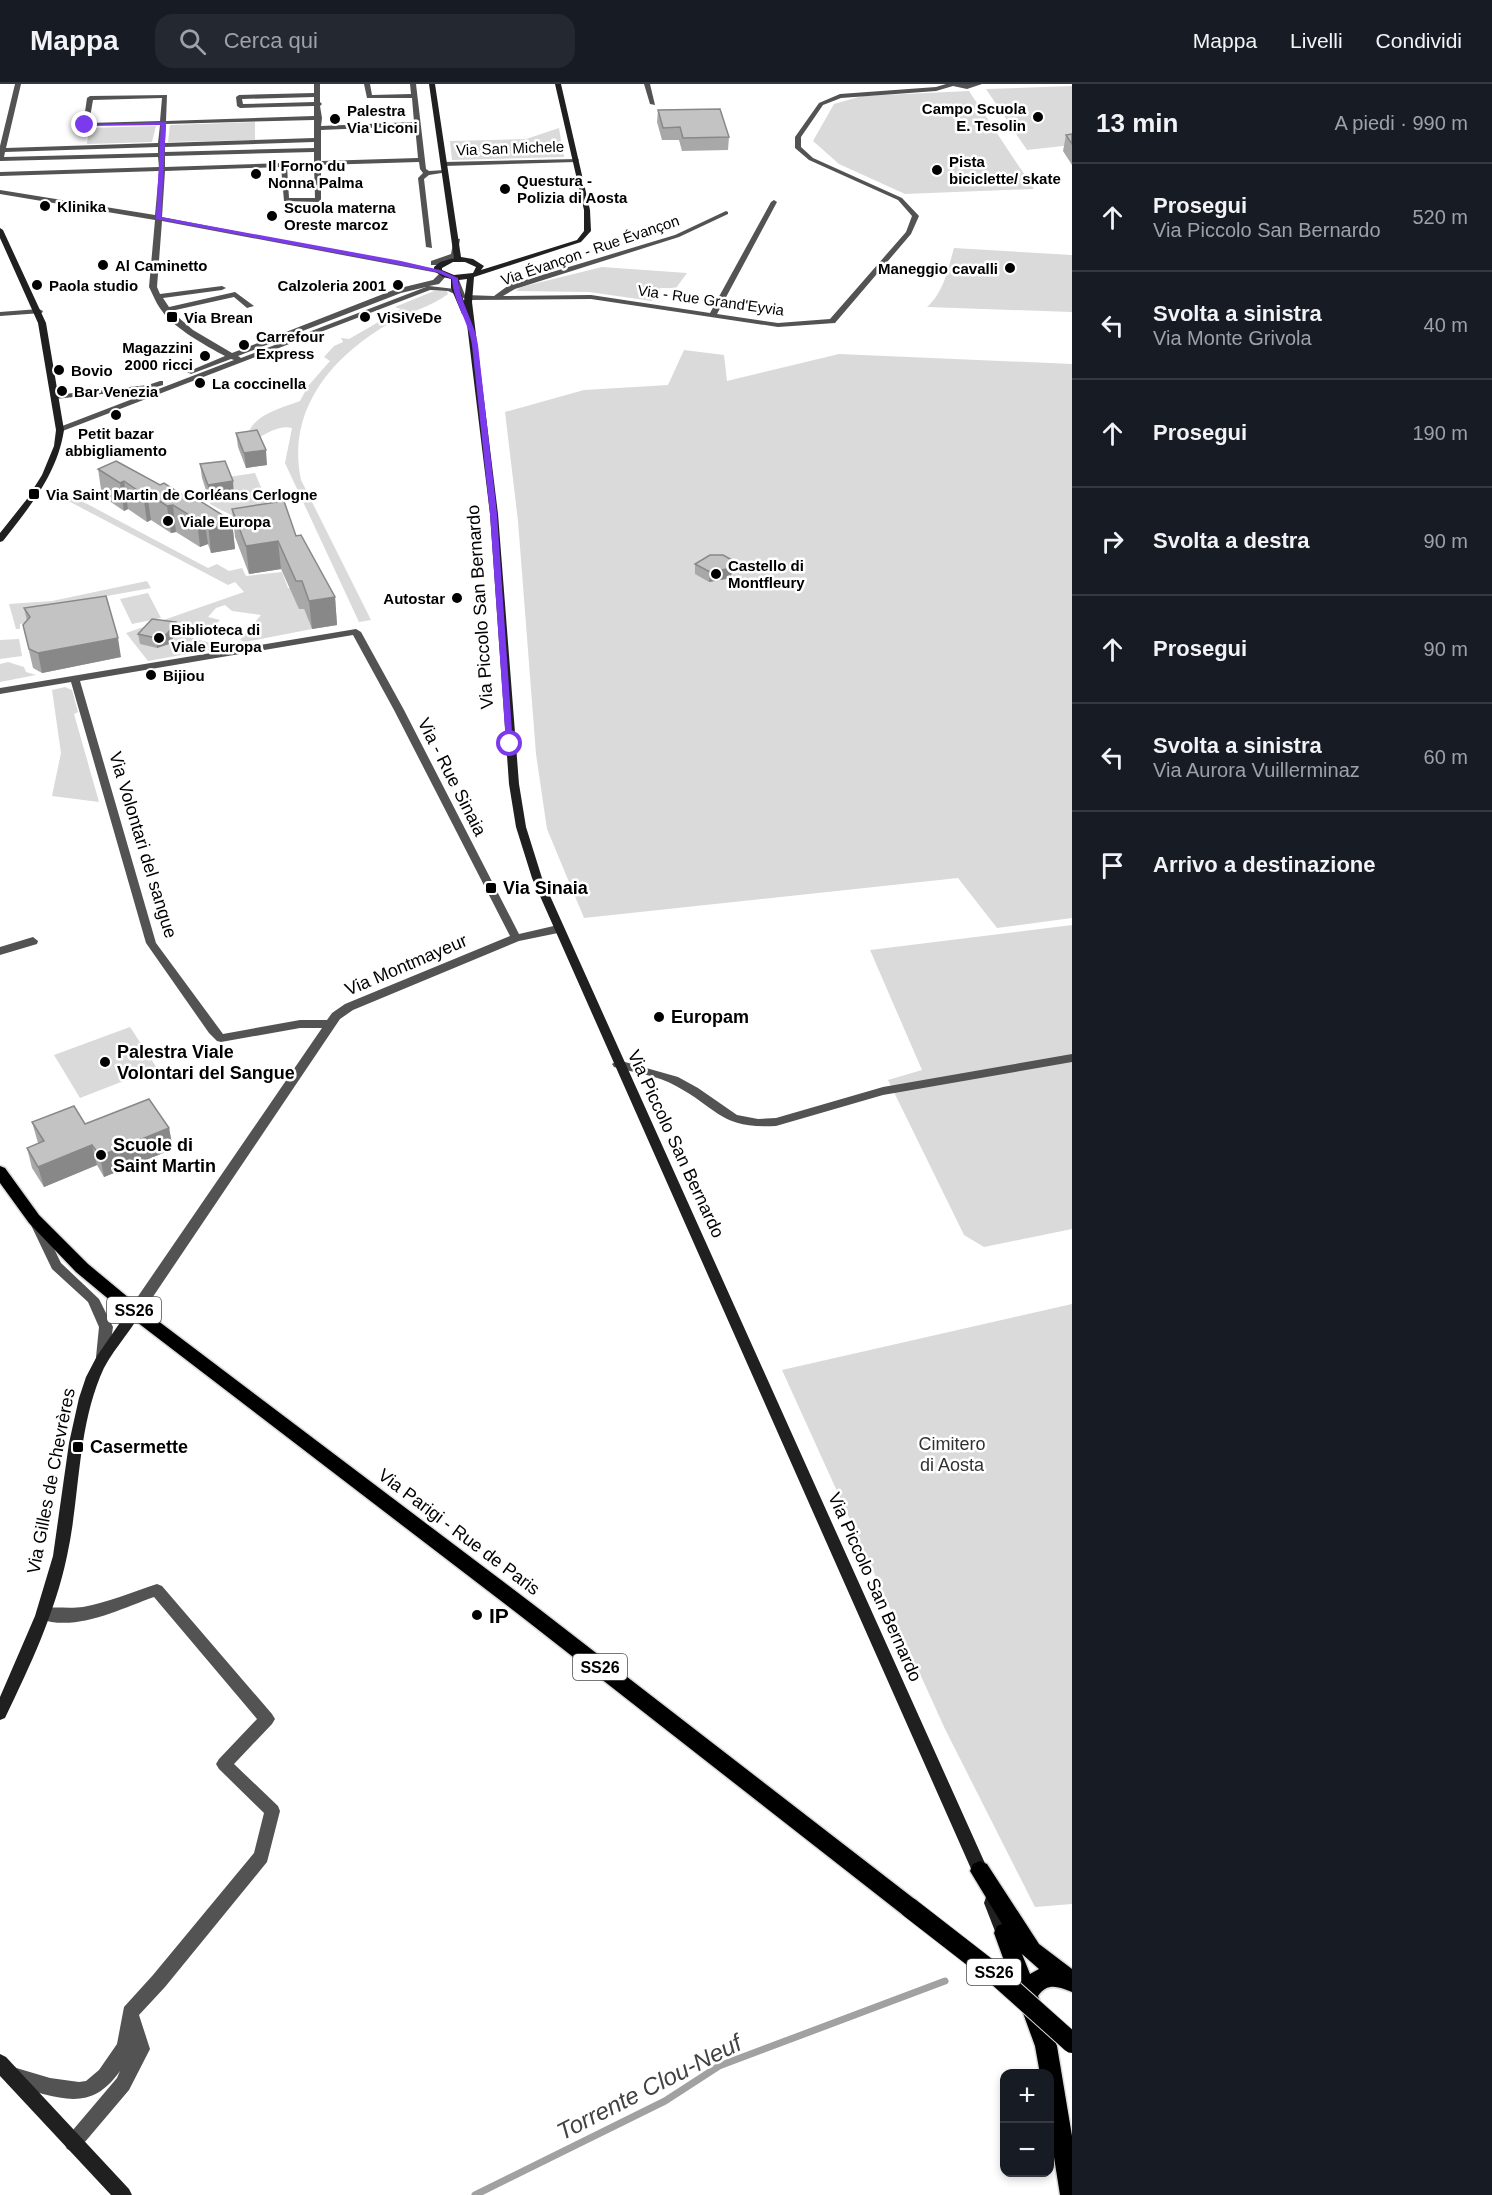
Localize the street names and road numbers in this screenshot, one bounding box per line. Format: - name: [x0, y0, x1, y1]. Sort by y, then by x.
- street label: Via San Michele: [456, 138, 564, 158]
- street label: Via Évançon - Rue Évançon: [499, 211, 681, 289]
- street label: Via - Rue Grand'Eyvia: [637, 281, 786, 319]
- street label: Via Piccolo San Bernardo: [463, 504, 497, 710]
- street label: Via - Rue Sinaia: [414, 715, 491, 840]
- street label: Via Volontari del sangue: [105, 749, 181, 941]
- street label: Via Montmayeur: [342, 930, 470, 1000]
- street label: Via Piccolo San Bernardo: [624, 1047, 728, 1241]
- road number: SS26: [107, 1297, 161, 1323]
- street label: Via Gilles de Chevrères: [23, 1386, 79, 1576]
- street label: Via Parigi - Rue de Paris: [374, 1465, 544, 1599]
- street label: Via Piccolo San Bernardo: [824, 1489, 926, 1685]
- road number: SS26: [573, 1654, 627, 1680]
- road number: SS26: [967, 1959, 1021, 1985]

